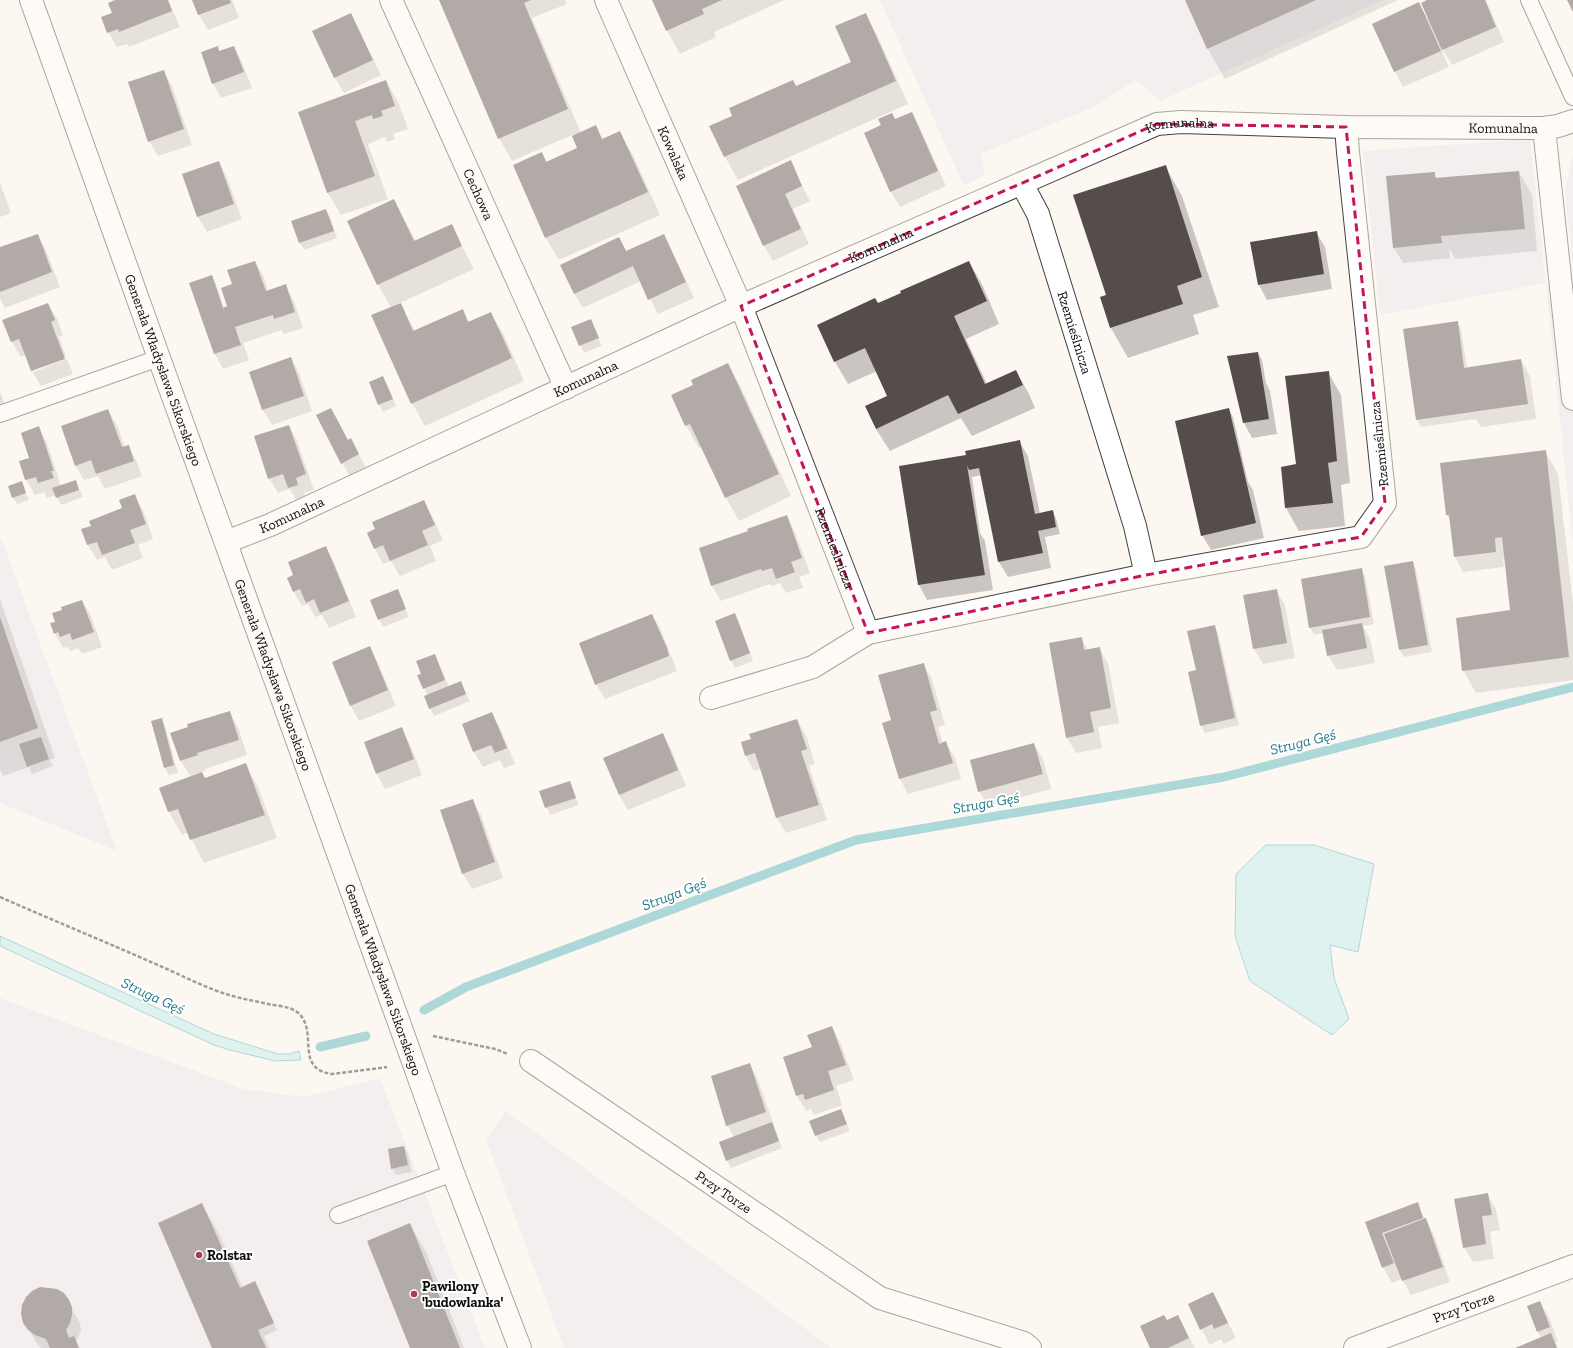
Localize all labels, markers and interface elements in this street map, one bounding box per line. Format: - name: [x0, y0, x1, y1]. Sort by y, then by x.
- street label: Komunalna: [1143, 114, 1214, 137]
- street label: Komunalna: [1469, 120, 1538, 137]
- street label: Kowalska: [654, 123, 692, 183]
- street label: Cechowa: [459, 166, 497, 223]
- street label: Komunalna: [846, 224, 916, 267]
- street label: Generała Władysława Sikorskiego: [121, 272, 205, 468]
- street label: Rzemieślnicza: [1053, 289, 1095, 376]
- street label: Komunalna: [551, 356, 621, 401]
- street label: Rzemieślnicza: [1367, 400, 1392, 488]
- street label: Komunalna: [257, 493, 327, 537]
- street label: Rzemieślnicza: [811, 505, 858, 591]
- street label: Generała Władysława Sikorskiego: [231, 577, 315, 773]
- water label: Struga Gęś: [1268, 725, 1338, 759]
- water label: Struga Gęś: [951, 788, 1021, 818]
- water label: Struga Gęś: [639, 874, 709, 914]
- street label: Generała Władysława Sikorskiego: [341, 882, 425, 1078]
- water label: Struga Gęś: [119, 974, 187, 1018]
- street label: Przy Torze: [692, 1167, 755, 1218]
- place label: Rolstar: [207, 1247, 252, 1264]
- marker: Rolstar: [194, 1250, 204, 1260]
- place label: Pawilony 'budowlanka': [422, 1278, 503, 1311]
- street label: Przy Torze: [1431, 1288, 1497, 1327]
- marker: Pawilony 'budowlanka': [409, 1289, 419, 1299]

